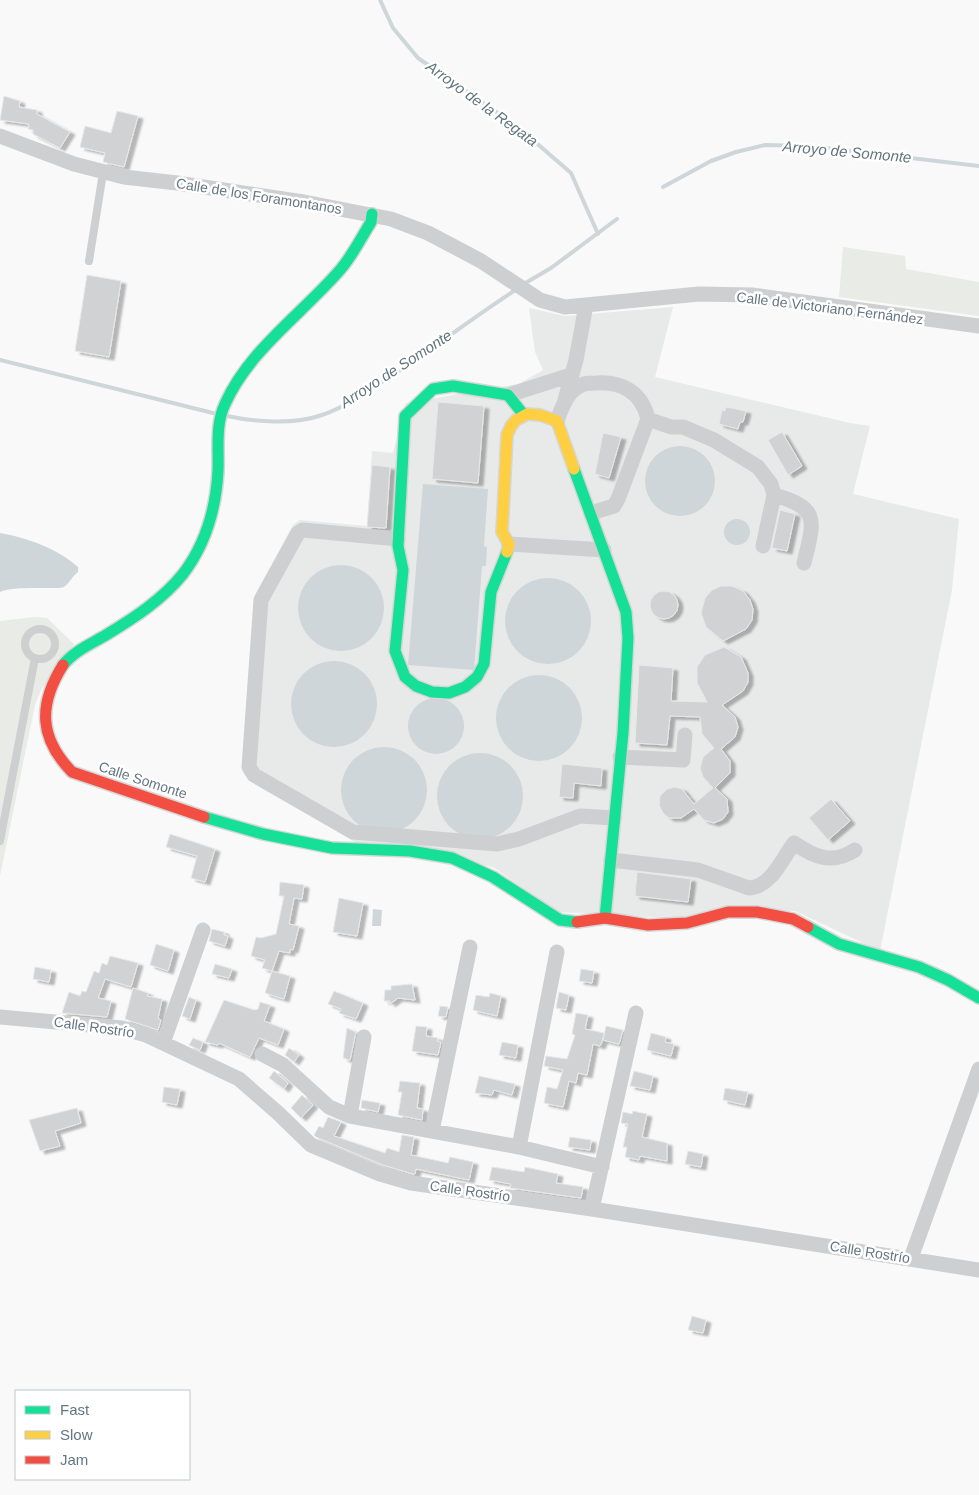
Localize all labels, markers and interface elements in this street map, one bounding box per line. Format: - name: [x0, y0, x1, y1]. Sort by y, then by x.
- water label: Arroyo de la Regata: [423, 57, 541, 150]
- water label: Arroyo de Somonte: [781, 137, 912, 166]
- street label: Calle de los Foramontanos: [175, 175, 343, 217]
- street label: Calle de Victoriano Fernández: [736, 289, 924, 327]
- water label: Arroyo de Somonte: [336, 326, 455, 411]
- street label: Calle Somonte: [97, 758, 189, 802]
- street label: Calle Rostrío: [53, 1013, 135, 1041]
- street label: Calle Rostrío: [429, 1177, 511, 1205]
- street label: Calle Rostrío: [829, 1238, 911, 1266]
- legend: [15, 1390, 190, 1480]
- text: Fast: [60, 1401, 90, 1418]
- text: Slow: [60, 1426, 93, 1443]
- text: Jam: [60, 1451, 88, 1468]

